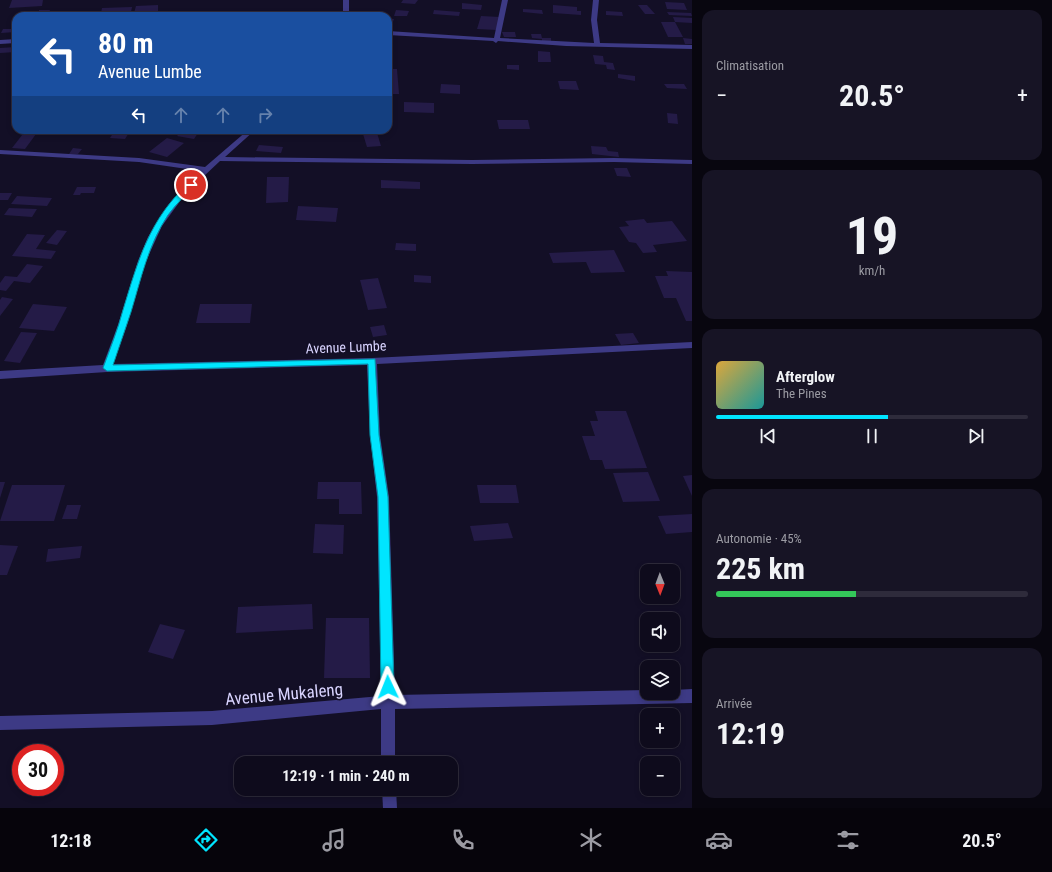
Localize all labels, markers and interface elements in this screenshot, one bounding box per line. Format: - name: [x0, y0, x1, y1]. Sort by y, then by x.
- text: 80 m: [98, 27, 154, 60]
- icon: left: [32, 28, 84, 80]
- text: Climatisation: [716, 58, 784, 73]
- text: Avenue Lumbe: [98, 61, 202, 82]
- text: 20.5°: [839, 78, 905, 113]
- text: −: [716, 83, 727, 108]
- text: +: [1017, 83, 1028, 108]
- icon: left: [128, 104, 150, 126]
- icon: ahead: [170, 104, 192, 126]
- icon: ahead: [212, 104, 234, 126]
- icon: right: [254, 104, 276, 126]
- pin: [174, 168, 208, 202]
- icon: arrive: [180, 174, 202, 196]
- text: 19: [846, 206, 898, 267]
- text: km/h: [859, 263, 885, 278]
- street label: Avenue Lumbe: [305, 338, 387, 356]
- text: Afterglow: [776, 368, 835, 386]
- text: The Pines: [776, 386, 827, 401]
- icon: previous: [757, 425, 779, 447]
- icon: pause: [861, 425, 883, 447]
- icon: next: [965, 425, 987, 447]
- text: Autonomie · 45%: [716, 531, 802, 546]
- text: 225 km: [716, 551, 805, 586]
- north arrow: [640, 564, 680, 604]
- map controls: [640, 564, 680, 796]
- button: sound: [640, 612, 680, 652]
- button: layers: [640, 660, 680, 700]
- position arrow: [367, 666, 409, 708]
- street label: Avenue Mukaleng: [224, 679, 344, 709]
- text: Arrivée: [716, 696, 752, 711]
- button: +: [640, 708, 680, 748]
- text: 12:19: [716, 716, 785, 751]
- speed limit sign: 30: [12, 744, 64, 796]
- button: −: [640, 756, 680, 796]
- text: 12:19 · 1 min · 240 m: [282, 767, 410, 785]
- icon: directions: [192, 826, 220, 854]
- icon: music: [320, 826, 348, 854]
- icon: phone: [449, 826, 477, 854]
- icon: climate: [577, 826, 605, 854]
- icon: car: [705, 826, 733, 854]
- icon: filters: [834, 826, 862, 854]
- text: 12:18: [50, 830, 92, 851]
- text: 20.5°: [962, 830, 1002, 851]

